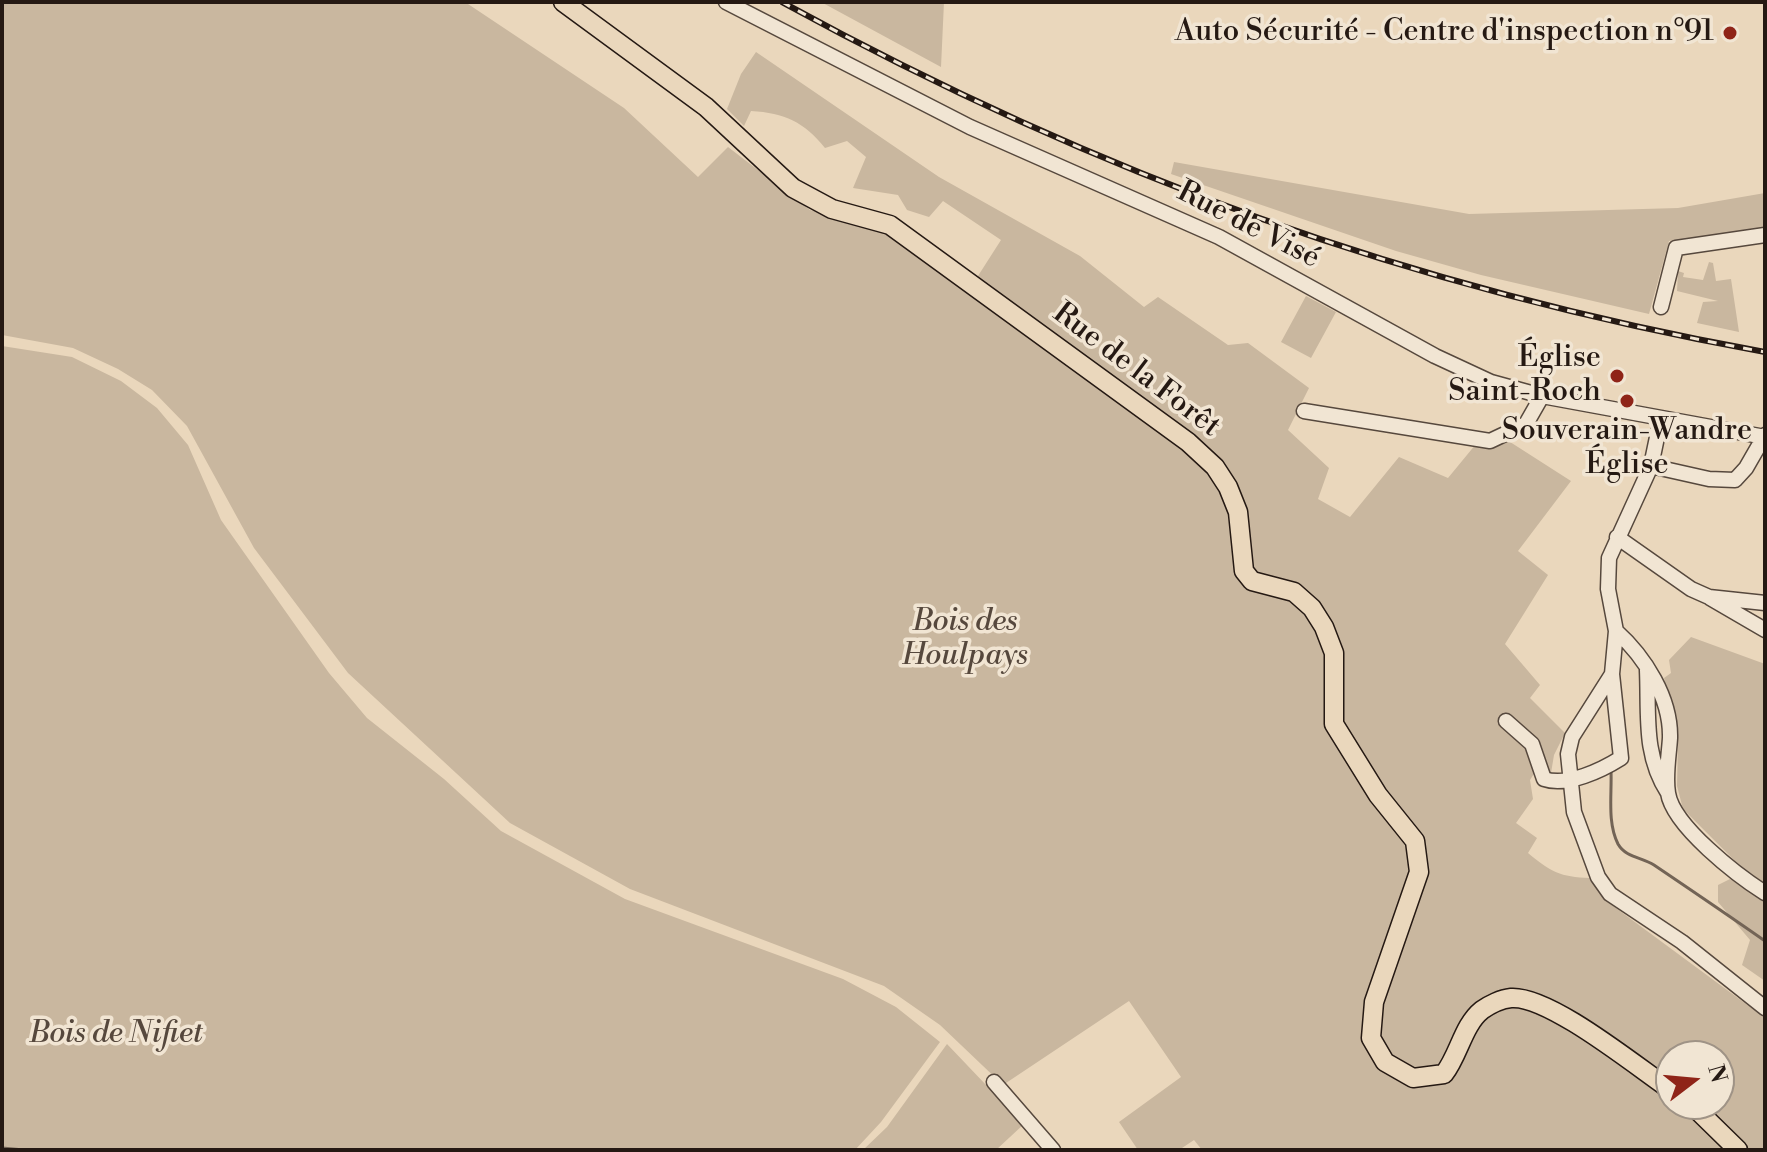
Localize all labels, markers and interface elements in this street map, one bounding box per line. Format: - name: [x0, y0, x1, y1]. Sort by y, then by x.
- place label: Auto Sécurité - Centre d'inspection n°91: [1175, 15, 1714, 51]
- marker: Auto Sécurité - Centre d'inspection n°91: [1721, 24, 1739, 42]
- street label: Rue de Visé: [1171, 175, 1325, 277]
- street label: Rue de la Forêt: [1045, 296, 1227, 446]
- place label: Église Saint-Roch: [1448, 341, 1601, 412]
- marker: Église Saint-Roch: [1608, 367, 1626, 385]
- marker: Souverain-Wandre Église: [1618, 392, 1636, 410]
- place label: Souverain-Wandre Église: [1502, 414, 1752, 484]
- park label: Bois des Houlpays: [902, 605, 1028, 676]
- park label: Bois de Nifiet: [29, 1017, 203, 1053]
- north arrow: [1655, 1040, 1735, 1120]
- text: N: [1701, 1062, 1732, 1086]

